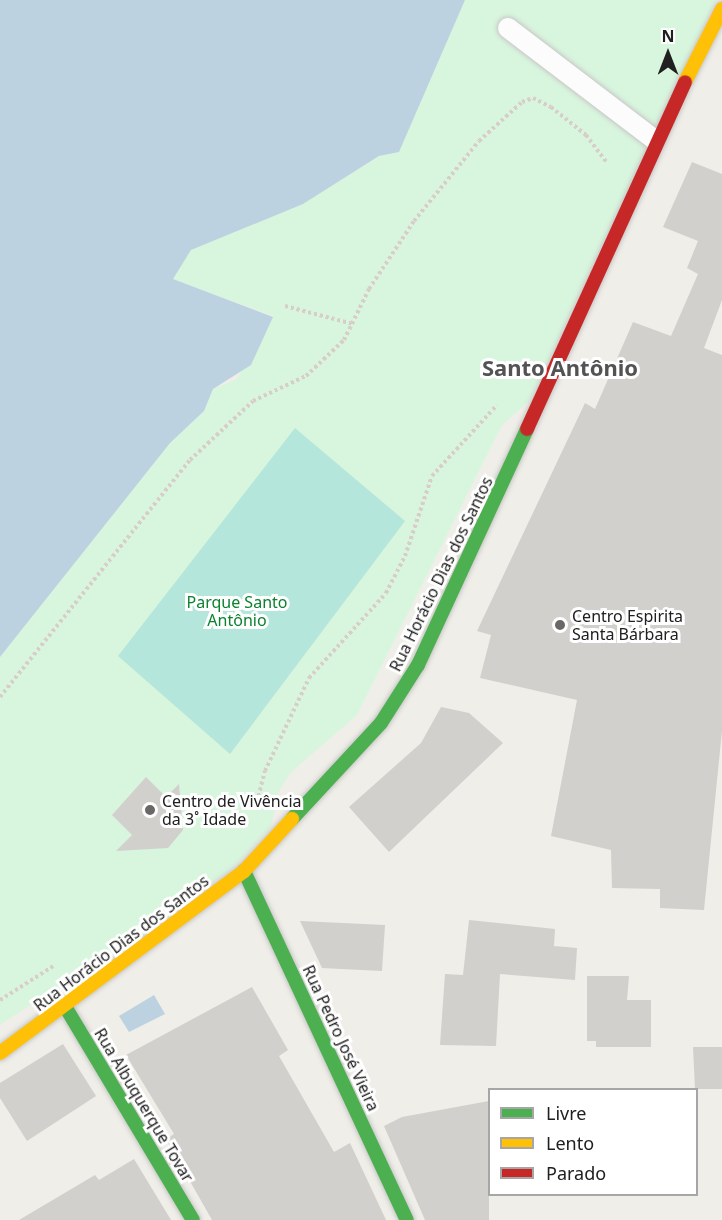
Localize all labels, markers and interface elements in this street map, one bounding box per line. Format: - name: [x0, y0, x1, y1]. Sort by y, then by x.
- north arrow: [638, 24, 698, 84]
- text: N: [661, 25, 675, 47]
- district label: Santo Antônio: [482, 355, 638, 381]
- street label: Rua Horácio Dias dos Santos: [385, 474, 497, 674]
- park label: Parque Santo Antônio: [187, 592, 287, 630]
- place label: Centro Espirita Santa Bárbara: [572, 606, 683, 644]
- marker: Centro Espirita Santa Bárbara: [553, 618, 567, 632]
- place label: Centro de Vivência da 3˚ Idade: [162, 791, 302, 829]
- marker: Centro de Vivência da 3˚ Idade: [143, 803, 157, 817]
- street label: Rua Horácio Dias dos Santos: [30, 871, 212, 1015]
- street label: Rua Pedro José Vieira: [299, 962, 383, 1114]
- street label: Rua Albuquerque Tovar: [90, 1025, 198, 1185]
- legend: [488, 1088, 698, 1196]
- text: Livre: [546, 1101, 586, 1125]
- text: Lento: [546, 1131, 594, 1155]
- text: Parado: [546, 1161, 606, 1185]

